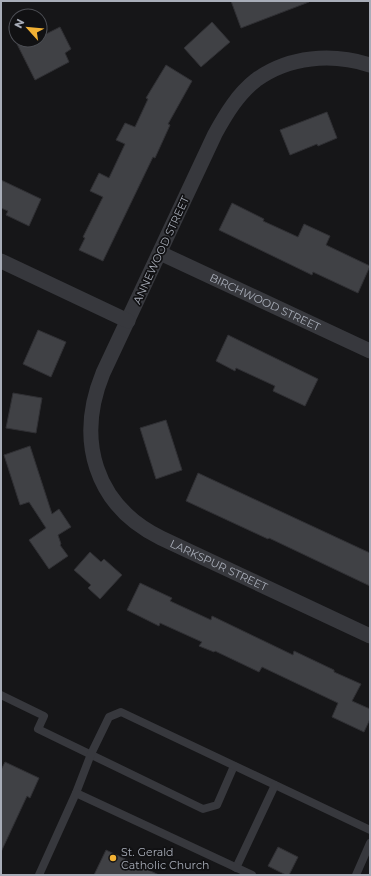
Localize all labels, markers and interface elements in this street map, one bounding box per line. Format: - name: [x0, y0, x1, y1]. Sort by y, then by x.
- north arrow: [8, 8, 48, 48]
- text: N: [11, 16, 27, 31]
- street label: ANNEWOOD STREET: [130, 193, 192, 306]
- street label: BIRCHWOOD STREET: [208, 270, 323, 334]
- street label: LARKSPUR STREET: [168, 536, 270, 594]
- place label: St. Gerald Catholic Church: [121, 845, 209, 872]
- marker: St. Gerald Catholic Church: [108, 853, 118, 863]

